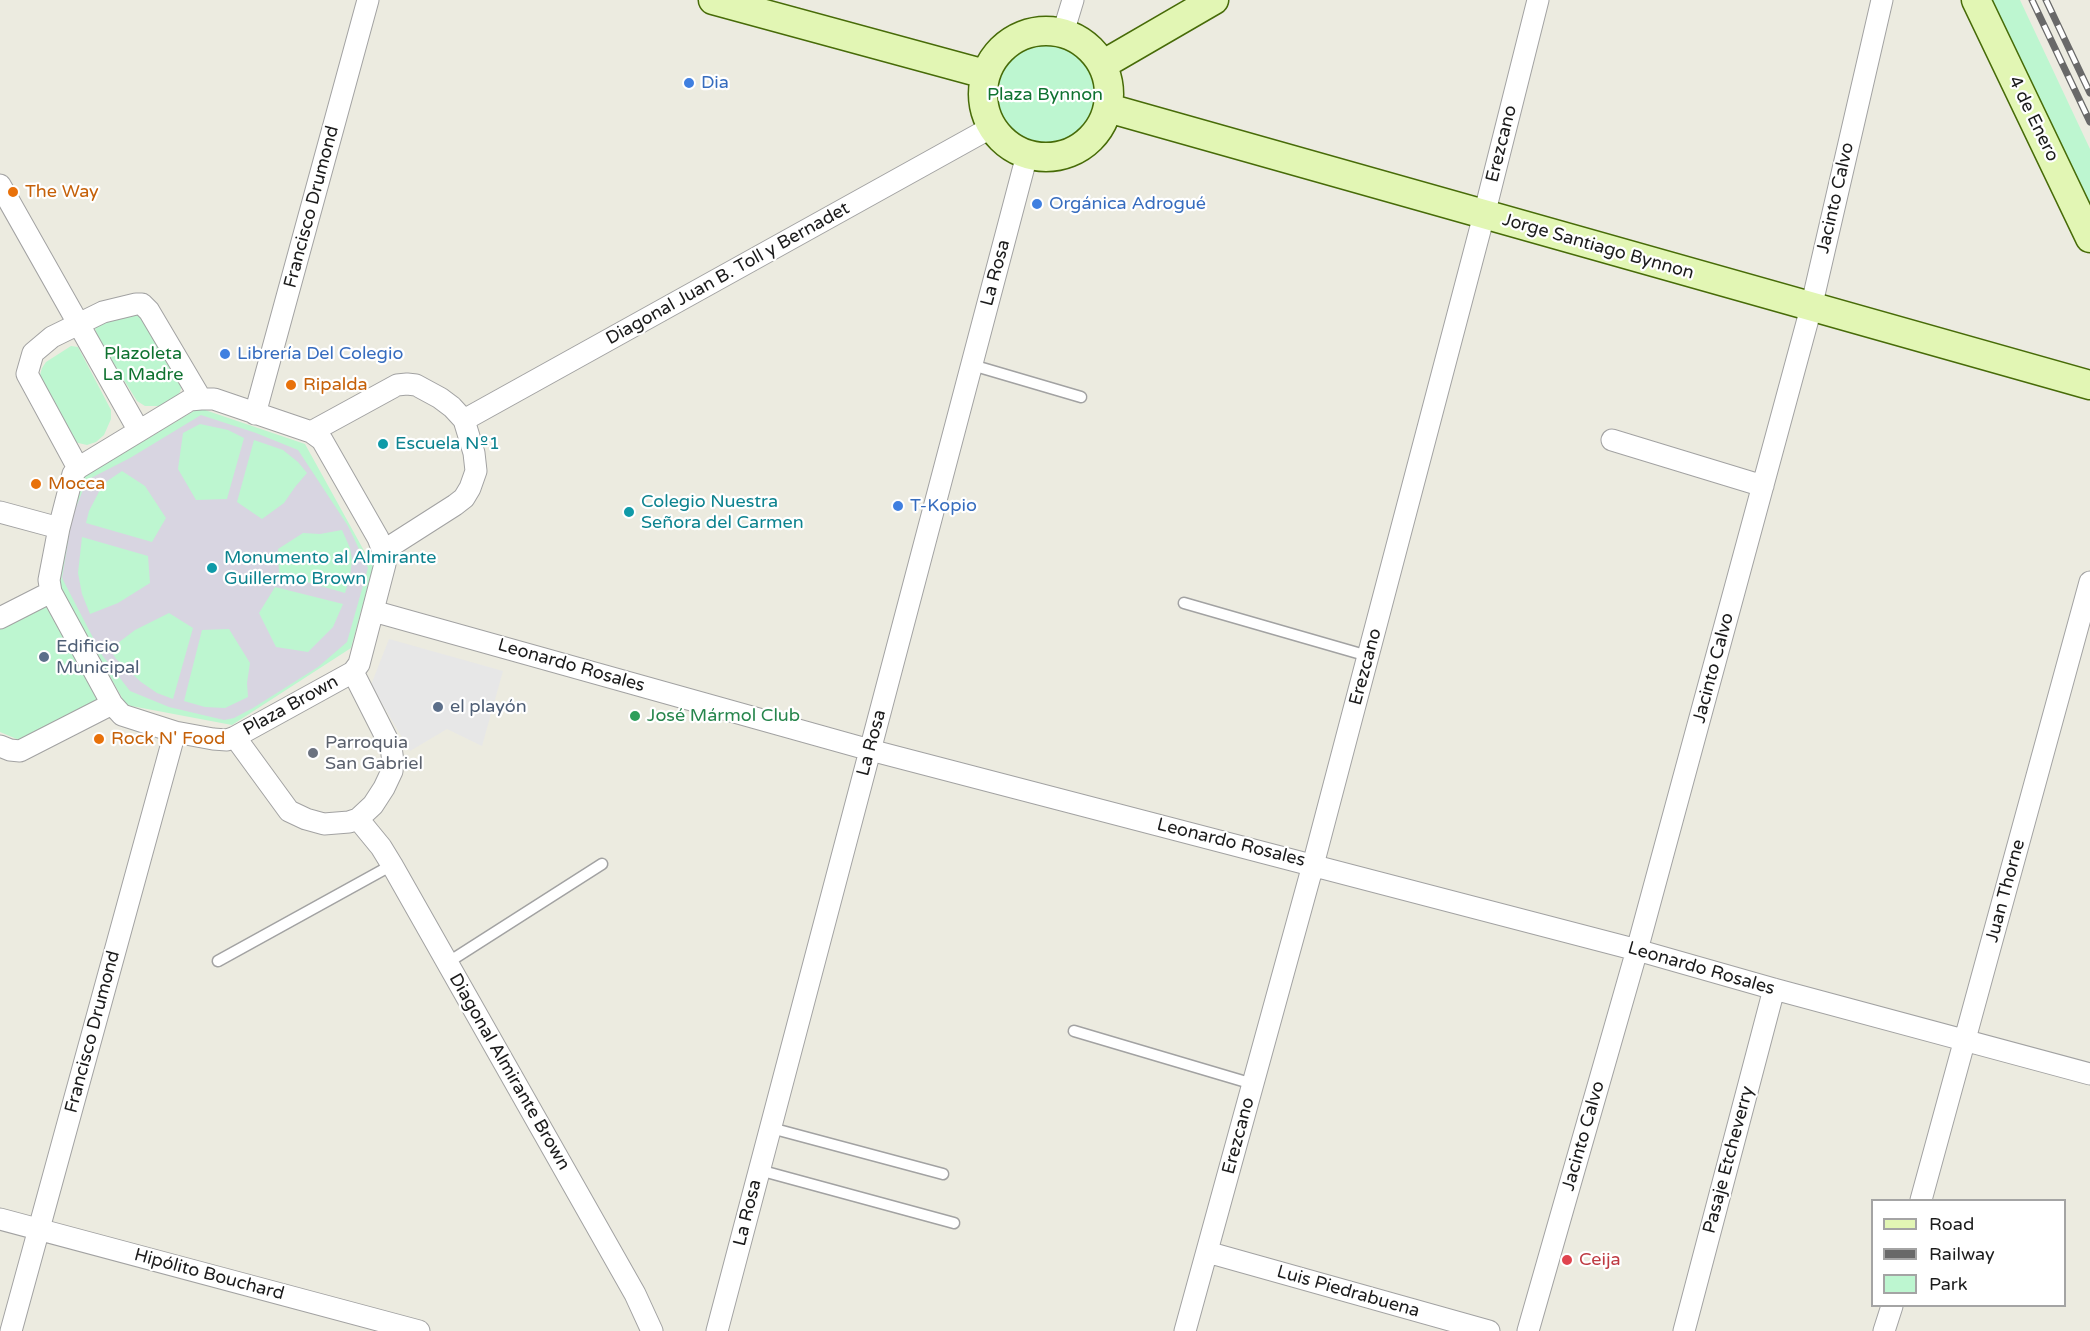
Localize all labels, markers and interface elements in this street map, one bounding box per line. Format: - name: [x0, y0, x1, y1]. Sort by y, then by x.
- place label: Dia: [701, 72, 729, 94]
- street label: 4 de Enero: [2003, 73, 2063, 165]
- marker: Dia: [682, 76, 696, 90]
- park label: Plaza Bynnon: [987, 84, 1103, 106]
- street label: Erezcano: [1482, 103, 1522, 185]
- street label: Francisco Drumond: [280, 123, 344, 291]
- street label: Jacinto Calvo: [1813, 140, 1859, 256]
- place label: The Way: [25, 181, 99, 203]
- marker: The Way: [6, 185, 20, 199]
- place label: Orgánica Adrogué: [1049, 193, 1206, 215]
- marker: Orgánica Adrogué: [1030, 197, 1044, 211]
- street label: Diagonal Juan B. Toll y Bernadet: [602, 198, 854, 350]
- street label: Jorge Santiago Bynnon: [1500, 209, 1696, 285]
- street label: La Rosa: [977, 238, 1015, 308]
- park label: Plazoleta La Madre: [103, 343, 183, 386]
- place label: Librería Del Colegio: [237, 343, 403, 365]
- marker: Librería Del Colegio: [218, 347, 232, 361]
- place label: Ripalda: [303, 374, 368, 396]
- marker: Ripalda: [284, 378, 298, 392]
- place label: Escuela Nº1: [395, 433, 500, 455]
- marker: Escuela Nº1: [376, 437, 390, 451]
- place label: Mocca: [48, 473, 105, 495]
- marker: Mocca: [29, 477, 43, 491]
- place label: Colegio Nuestra Señora del Carmen: [641, 491, 804, 534]
- place label: T-Kopio: [910, 495, 977, 517]
- marker: T-Kopio: [891, 499, 905, 513]
- marker: Colegio Nuestra Señora del Carmen: [622, 505, 636, 519]
- place label: Monumento al Almirante Guillermo Brown: [224, 547, 437, 590]
- marker: Monumento al Almirante Guillermo Brown: [205, 561, 219, 575]
- street label: Jacinto Calvo: [1689, 611, 1739, 725]
- street label: Erezcano: [1345, 626, 1387, 708]
- street label: Leonardo Rosales: [495, 635, 647, 697]
- place label: Edificio Municipal: [56, 636, 140, 678]
- marker: Edificio Municipal: [37, 650, 51, 664]
- street label: Plaza Brown: [240, 671, 342, 741]
- place label: el playón: [450, 696, 527, 718]
- marker: el playón: [431, 700, 445, 714]
- place label: José Mármol Club: [647, 705, 800, 727]
- street label: La Rosa: [853, 708, 891, 778]
- marker: José Mármol Club: [628, 709, 642, 723]
- place label: Rock N' Food: [111, 728, 225, 750]
- marker: Rock N' Food: [92, 732, 106, 746]
- place label: Parroquia San Gabriel: [325, 732, 423, 774]
- marker: Parroquia San Gabriel: [306, 746, 320, 760]
- street label: Leonardo Rosales: [1155, 814, 1307, 872]
- street label: Juan Thorne: [1982, 837, 2030, 945]
- street label: Leonardo Rosales: [1625, 938, 1777, 1000]
- street label: Francisco Drumond: [61, 948, 125, 1116]
- street label: Diagonal Almirante Brown: [444, 970, 574, 1174]
- street label: Jacinto Calvo: [1558, 1079, 1610, 1193]
- street label: Pasaje Etcheverry: [1699, 1084, 1759, 1236]
- street label: Erezcano: [1218, 1095, 1260, 1177]
- street label: La Rosa: [729, 1178, 767, 1248]
- legend: [1871, 1199, 2066, 1307]
- text: Road: [1929, 1213, 1974, 1235]
- text: Railway: [1929, 1243, 1995, 1265]
- street label: Hipólito Bouchard: [132, 1245, 286, 1305]
- place label: Ceija: [1579, 1249, 1621, 1271]
- marker: Ceija: [1560, 1253, 1574, 1267]
- street label: Luis Piedrabuena: [1274, 1261, 1422, 1323]
- text: Park: [1929, 1273, 1967, 1295]

